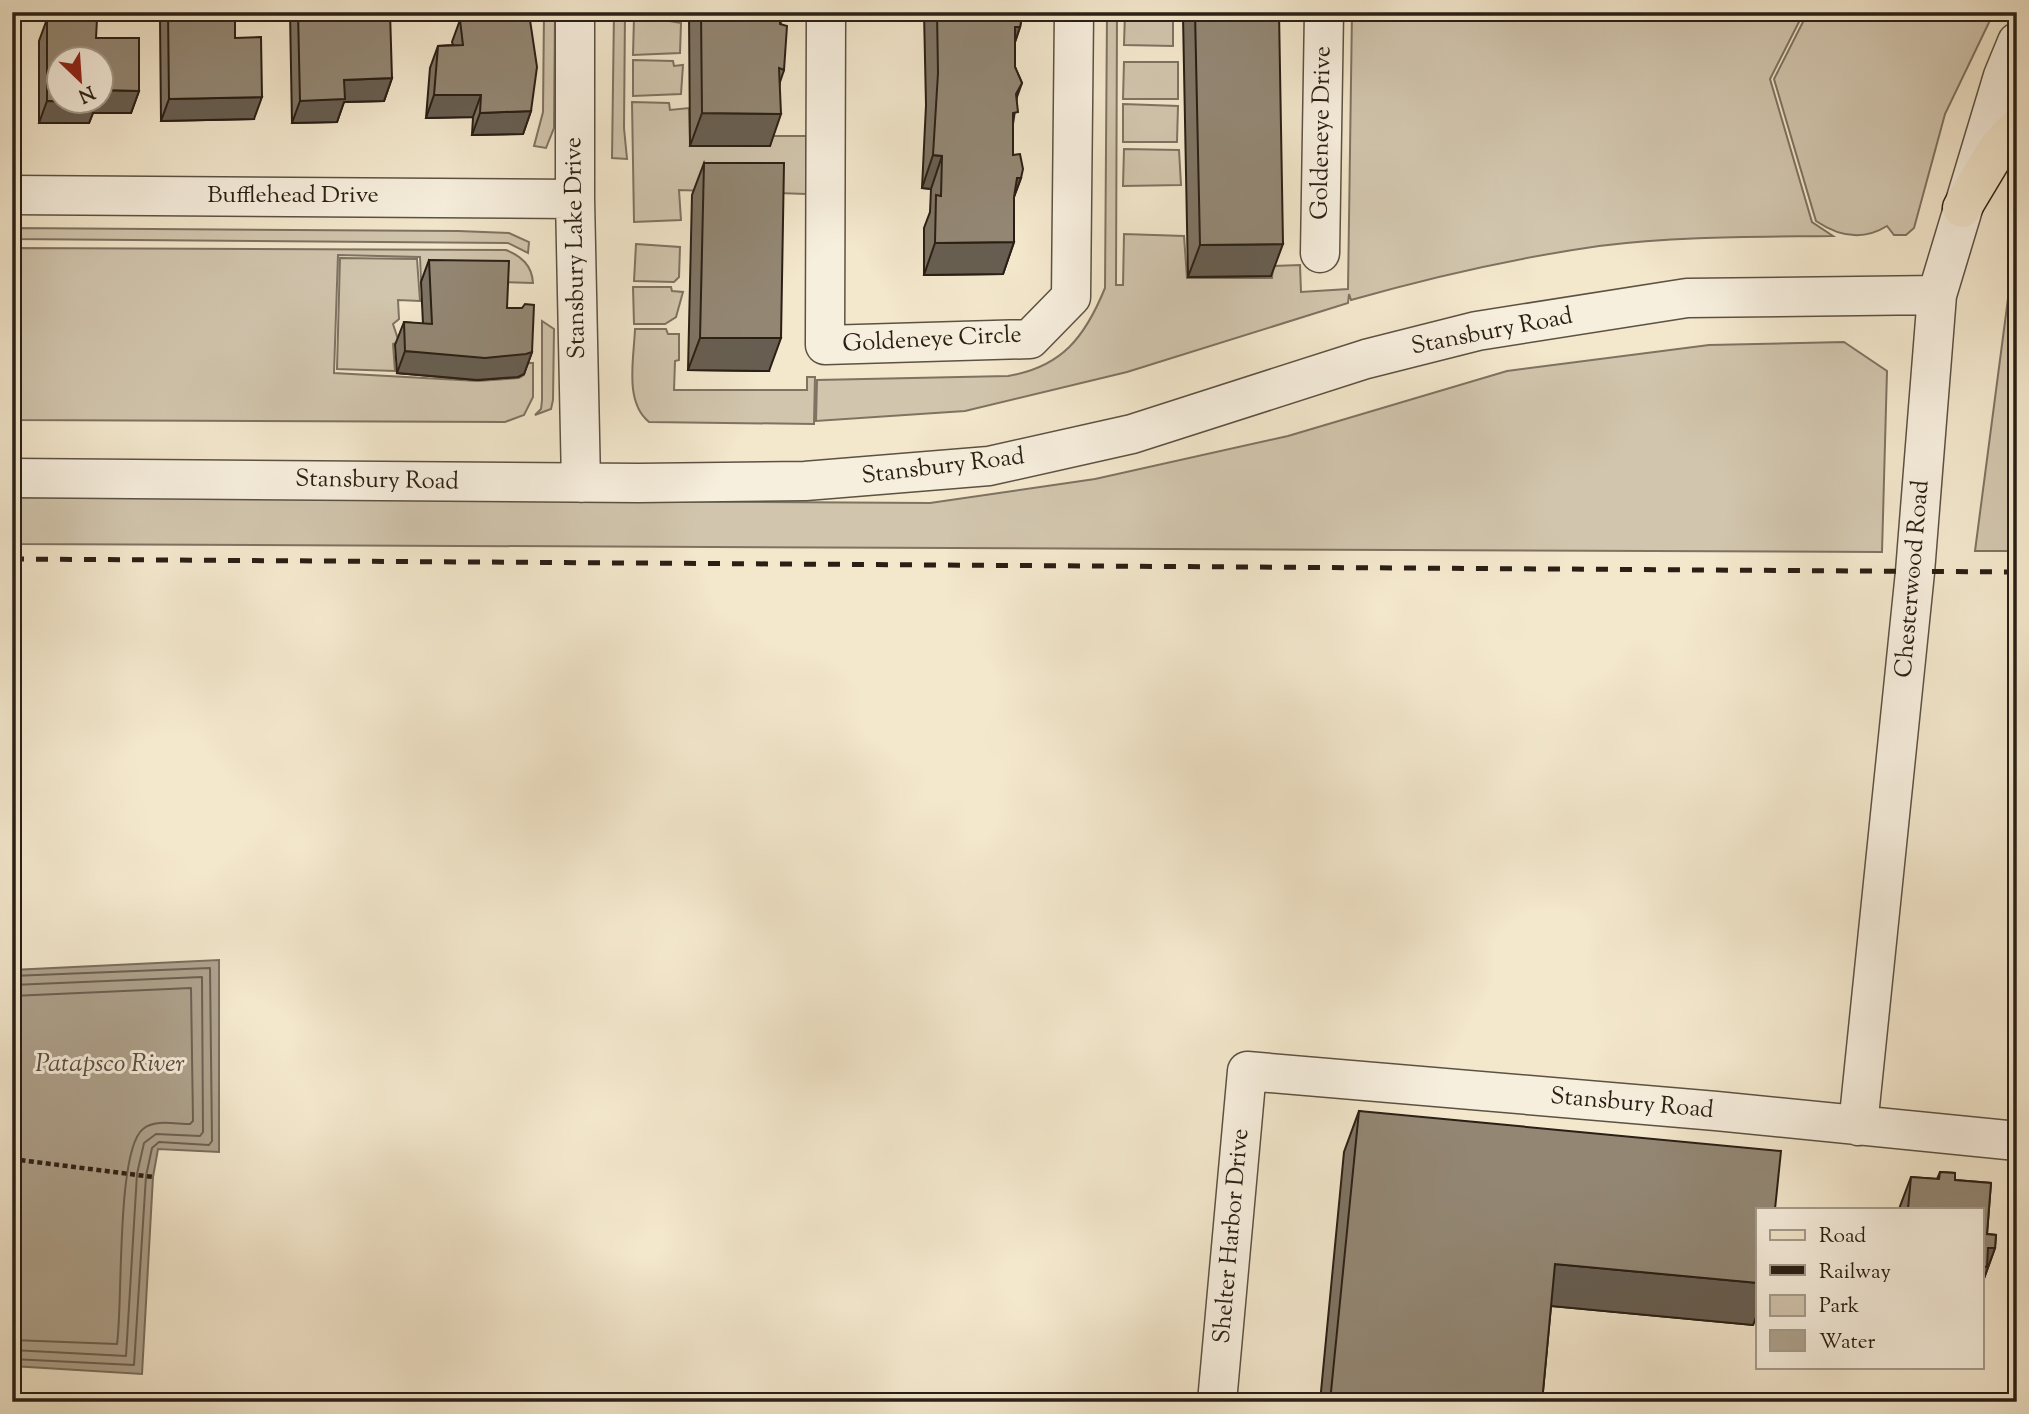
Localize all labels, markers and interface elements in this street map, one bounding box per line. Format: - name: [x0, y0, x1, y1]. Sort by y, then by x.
- north arrow: [46, 46, 116, 116]
- street label: Goldeneye Drive: [1303, 46, 1341, 220]
- text: N: [74, 78, 99, 109]
- street label: Stansbury Lake Drive: [557, 137, 595, 359]
- street label: Bufflehead Drive: [207, 179, 379, 213]
- street label: Stansbury Road: [1408, 300, 1576, 364]
- street label: Goldeneye Circle: [842, 318, 1022, 362]
- street label: Stansbury Road: [860, 440, 1027, 494]
- street label: Stansbury Road: [295, 463, 460, 499]
- street label: Chesterwood Road: [1887, 478, 1939, 679]
- water label: Patapsco River: [35, 1046, 185, 1083]
- street label: Stansbury Road: [1549, 1080, 1716, 1128]
- street label: Shelter Harbor Drive: [1206, 1127, 1258, 1345]
- legend: [1756, 1208, 1983, 1368]
- text: Road: [1819, 1222, 1866, 1252]
- text: Railway: [1819, 1258, 1891, 1288]
- text: Park: [1819, 1292, 1860, 1322]
- text: Water: [1819, 1328, 1876, 1358]

